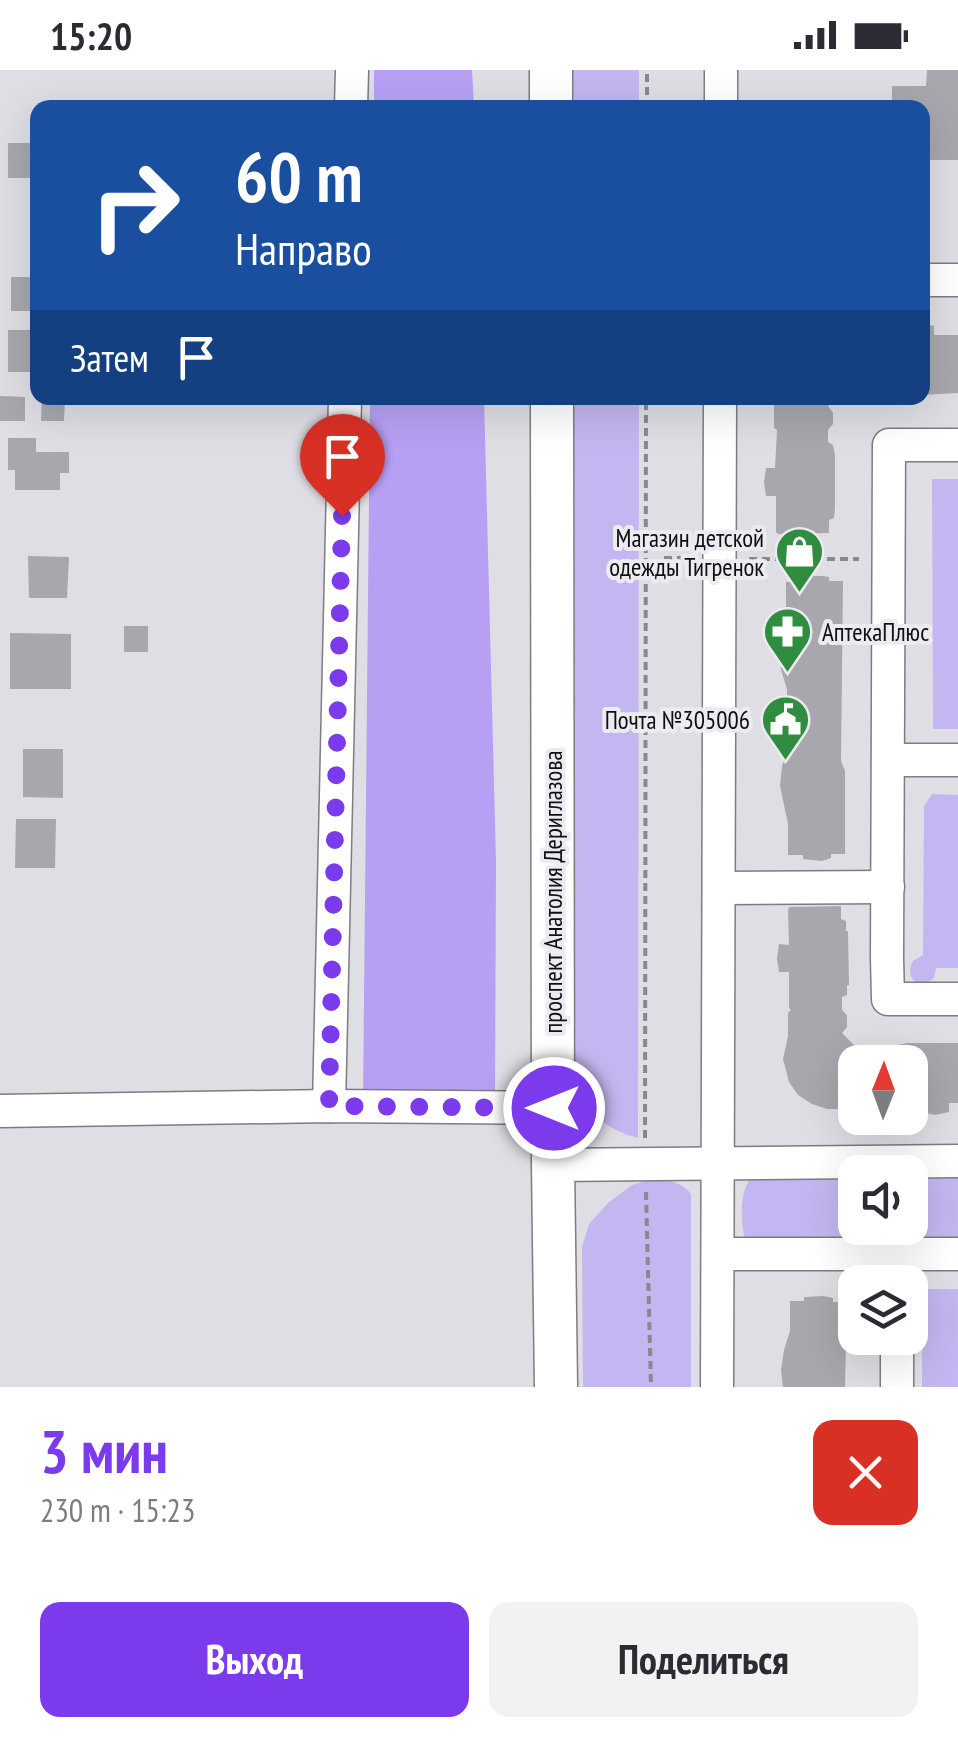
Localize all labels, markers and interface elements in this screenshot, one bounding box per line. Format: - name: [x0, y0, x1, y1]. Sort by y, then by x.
- text: 15:20: [50, 11, 132, 60]
- text: 60 m: [235, 131, 363, 221]
- icon: right: [70, 140, 200, 270]
- text: Направо: [235, 219, 372, 277]
- icon: arrive: [169, 330, 224, 385]
- text: Затем: [70, 333, 149, 382]
- pin: [300, 414, 385, 517]
- icon: arrive: [315, 429, 370, 484]
- place label: Магазин детской одежды Тигренок: [609, 522, 764, 583]
- shop icon: Магазин детской одежды Тигренок: [773, 526, 825, 594]
- pharmacy icon: АптекаПлюс: [761, 606, 813, 674]
- place label: АптекаПлюс: [822, 616, 929, 648]
- public building icon: Почта №305006: [759, 694, 811, 762]
- place label: Почта №305006: [605, 704, 750, 736]
- street label: проспект Анатолия Дериглазова: [537, 751, 569, 1033]
- north arrow: [838, 1045, 928, 1135]
- map controls: [838, 1045, 928, 1355]
- position arrow: [502, 1056, 606, 1160]
- button: sound: [838, 1155, 928, 1245]
- button: layers: [838, 1265, 928, 1355]
- text: 3 мин: [40, 1412, 168, 1490]
- button: close: [813, 1420, 918, 1525]
- text: 230 m · 15:23: [40, 1489, 195, 1531]
- button: Выход: [40, 1602, 469, 1717]
- button: Поделиться: [489, 1602, 918, 1717]

